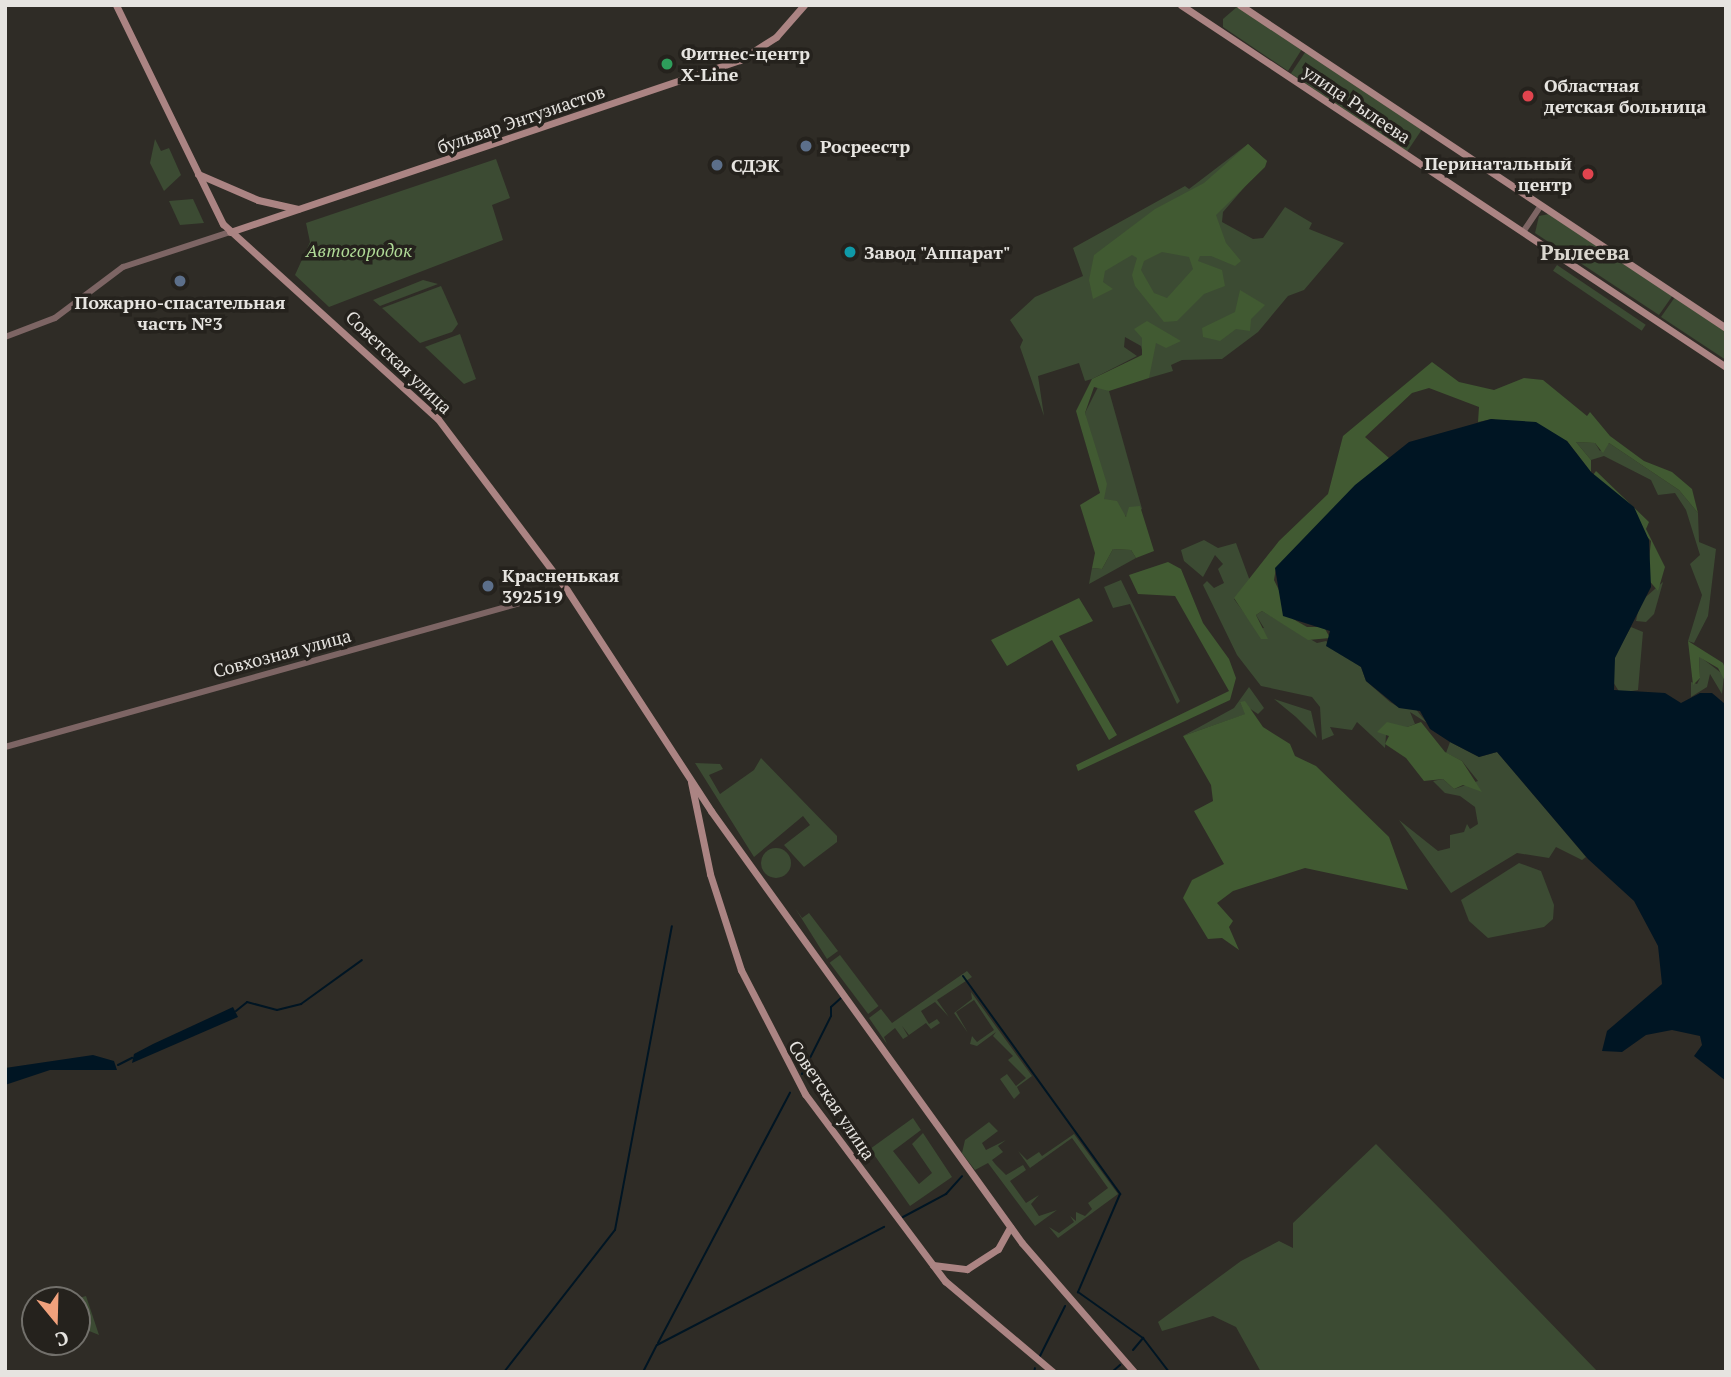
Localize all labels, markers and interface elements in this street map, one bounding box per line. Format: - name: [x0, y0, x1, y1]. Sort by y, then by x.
- place label: Фитнес-центр X-Line: [681, 43, 810, 86]
- marker: Фитнес-центр X-Line: [659, 56, 675, 72]
- street label: улица Рылеева: [1299, 60, 1415, 148]
- place label: Областная детская больница: [1544, 75, 1706, 118]
- street label: бульвар Энтузиастов: [434, 80, 608, 158]
- marker: Областная детская больница: [1518, 86, 1538, 106]
- place label: Росреестр: [820, 135, 910, 157]
- marker: Росреестр: [798, 138, 814, 154]
- place label: Перинатальный центр: [1424, 153, 1572, 196]
- place label: СДЭК: [731, 154, 780, 176]
- marker: СДЭК: [709, 157, 725, 173]
- marker: Перинатальный центр: [1578, 164, 1598, 184]
- park label: Автогородок: [306, 239, 412, 261]
- district label: Рылеева: [1540, 239, 1630, 265]
- place label: Завод "Аппарат": [864, 241, 1011, 263]
- marker: Завод "Аппарат": [842, 244, 858, 260]
- marker: Пожарно-спасательная часть №3: [172, 273, 188, 289]
- place label: Пожарно-спасательная часть №3: [75, 292, 285, 334]
- street label: Советская улица: [341, 306, 457, 418]
- place label: Красненькая 392519: [502, 565, 619, 608]
- marker: Красненькая 392519: [480, 578, 496, 594]
- street label: Совхозная улица: [211, 624, 353, 682]
- street label: Советская улица: [784, 1036, 880, 1164]
- north arrow: [21, 1286, 91, 1356]
- text: С: [52, 1326, 72, 1353]

